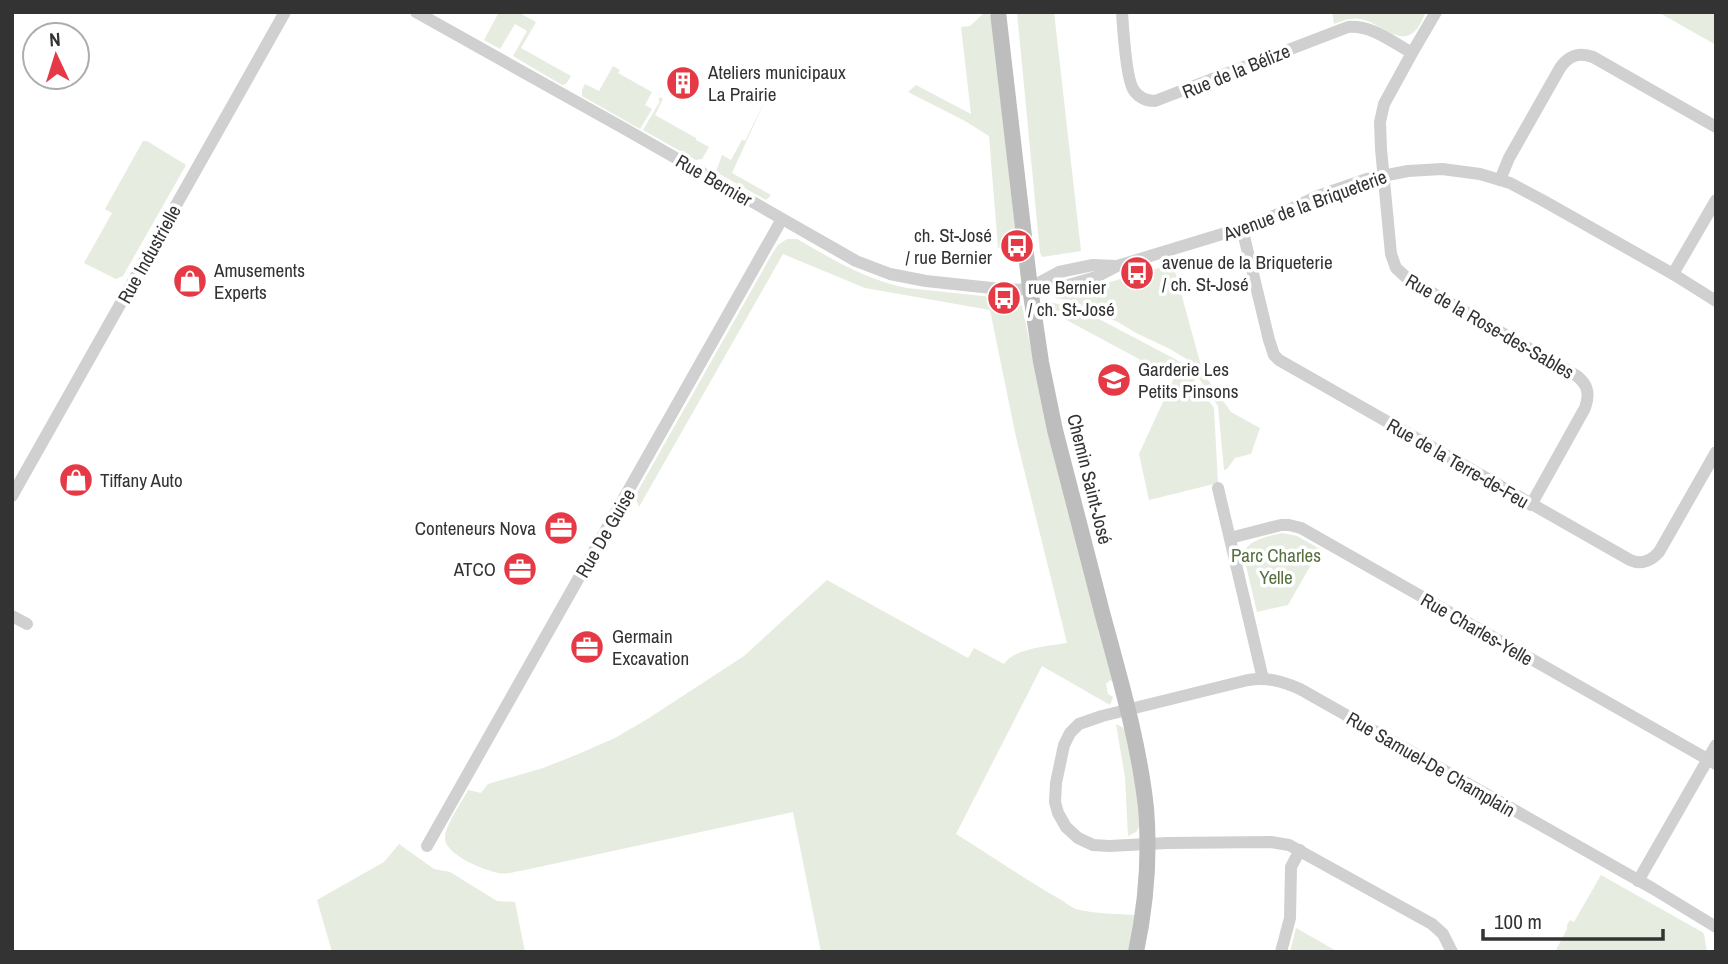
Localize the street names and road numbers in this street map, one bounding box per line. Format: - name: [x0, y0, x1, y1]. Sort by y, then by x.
- street label: Rue de la Bélize: [1178, 38, 1294, 104]
- street label: Rue Bernier: [671, 148, 758, 213]
- street label: Avenue de la Briqueterie: [1219, 163, 1390, 247]
- street label: Rue Industrielle: [111, 200, 187, 308]
- street label: Rue de la Rose-des-Sables: [1401, 267, 1579, 385]
- street label: Chemin Saint-José: [1061, 411, 1119, 547]
- street label: Rue de la Terre-de-Feu: [1382, 412, 1534, 514]
- street label: Rue De Guise: [569, 484, 641, 582]
- street label: Rue Charles-Yelle: [1416, 586, 1538, 672]
- street label: Rue Samuel-De Champlain: [1342, 705, 1520, 823]

